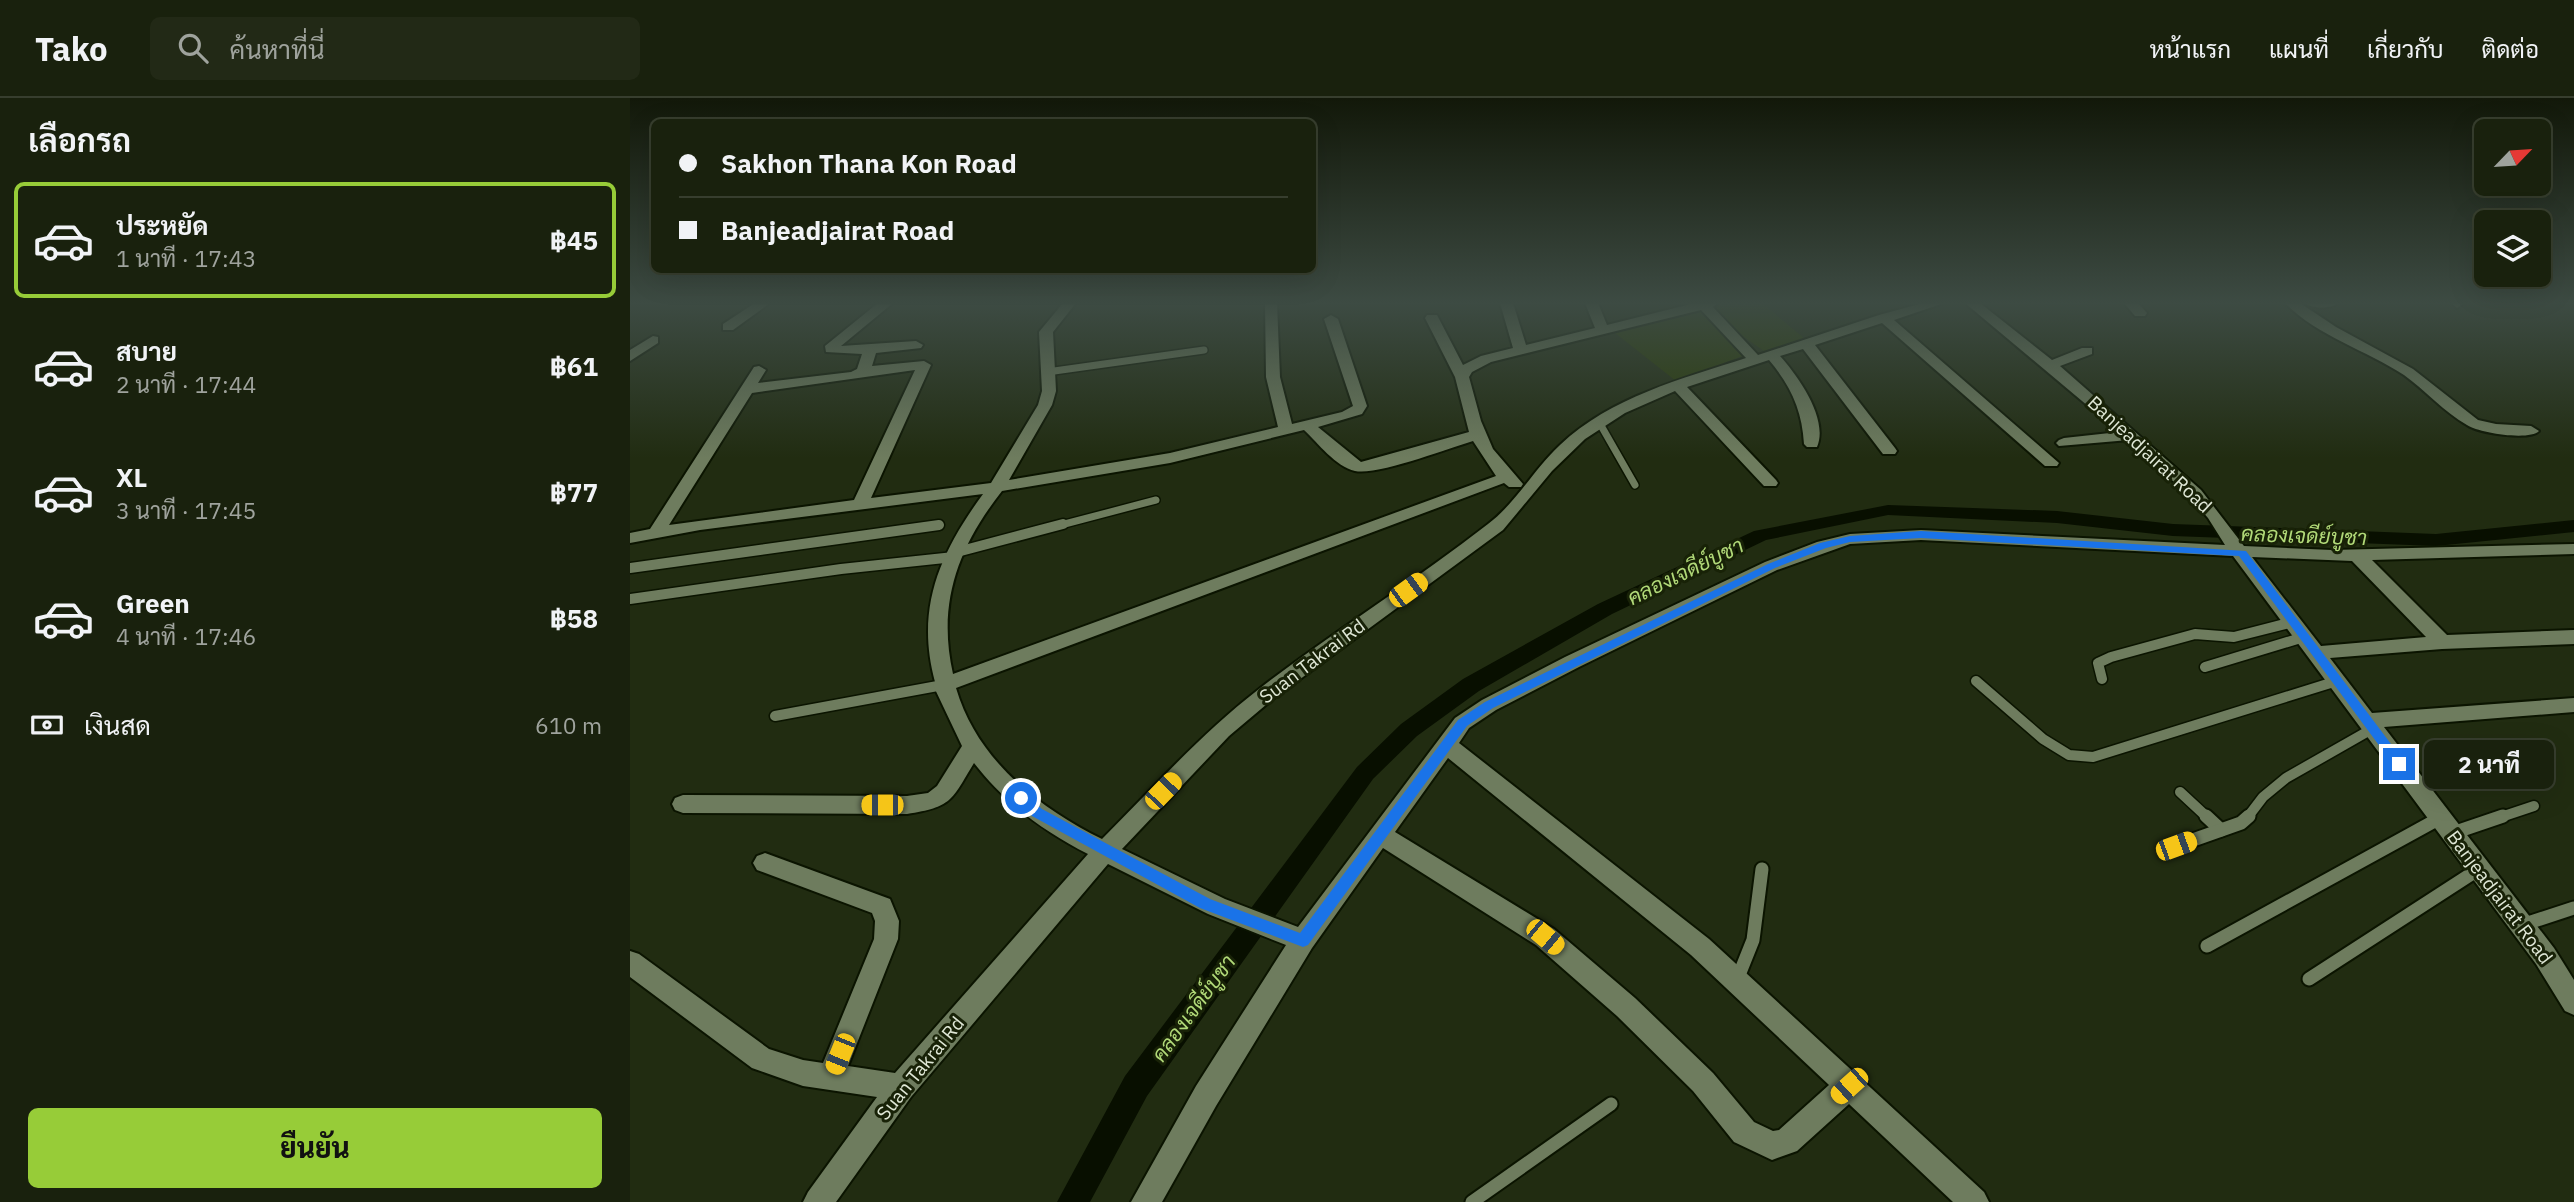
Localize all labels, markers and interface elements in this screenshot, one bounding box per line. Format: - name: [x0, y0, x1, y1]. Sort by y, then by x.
- search box: [150, 17, 640, 80]
- text: Tako: [35, 27, 108, 70]
- icon: search: [174, 29, 212, 67]
- text: ค้นหาที่นี่: [230, 32, 325, 66]
- text: หน้าแรก: [2150, 33, 2231, 65]
- text: แผนที่: [2269, 33, 2329, 65]
- text: เกี่ยวกับ: [2367, 33, 2444, 65]
- text: ติดต่อ: [2482, 33, 2539, 65]
- text: เลือกรถ: [28, 119, 131, 161]
- north arrow: [2474, 119, 2552, 196]
- map controls: [2474, 119, 2551, 287]
- text: Sakhon Thana Kon Road: [721, 146, 1017, 180]
- text: ประหยัด: [116, 208, 209, 242]
- icon: car: [32, 209, 95, 272]
- button: layers: [2474, 210, 2551, 287]
- text: Banjeadjairat Road: [721, 213, 954, 247]
- text: ฿45: [550, 223, 598, 257]
- text: 1 นาที · 17:43: [116, 243, 256, 273]
- text: สบาย: [116, 334, 177, 368]
- icon: car: [32, 335, 95, 398]
- text: ฿61: [550, 349, 598, 383]
- text: 2 นาที · 17:44: [116, 369, 256, 399]
- street label: Banjeadjairat Road: [2083, 390, 2217, 518]
- text: XL: [116, 460, 147, 494]
- icon: car: [32, 461, 95, 524]
- text: ฿77: [550, 475, 598, 509]
- text: 3 นาที · 17:45: [116, 495, 256, 525]
- water label: คลองเจดีย์บูชา: [2241, 519, 2367, 553]
- water label: คลองเจดีย์บูชา: [1622, 531, 1749, 613]
- car: [1385, 569, 1432, 611]
- text: Green: [116, 586, 190, 620]
- icon: car: [32, 587, 95, 650]
- text: ฿58: [550, 601, 598, 635]
- street label: Suan Takrai Rd: [1254, 613, 1370, 709]
- text: 4 นาที · 17:46: [116, 621, 256, 651]
- icon: cash: [28, 706, 66, 744]
- text: เงินสด: [84, 708, 151, 742]
- text: 610 m: [535, 710, 602, 740]
- callout: 2 นาที: [2424, 740, 2553, 788]
- route end: [2383, 748, 2415, 780]
- text: 2 นาที: [2458, 749, 2520, 779]
- car: [1141, 769, 1186, 813]
- route start: [1005, 782, 1037, 814]
- car: [862, 795, 904, 816]
- street label: Banjeadjairat Road: [2442, 825, 2558, 969]
- car: [2153, 829, 2200, 863]
- car: [1523, 915, 1568, 959]
- water label: คลองเจดีย์บูชา: [1145, 949, 1243, 1068]
- street label: Suan Takrai Rd: [871, 1011, 969, 1125]
- car: [823, 1031, 858, 1077]
- car: [1827, 1064, 1872, 1108]
- button: ยืนยัน: [28, 1108, 602, 1188]

